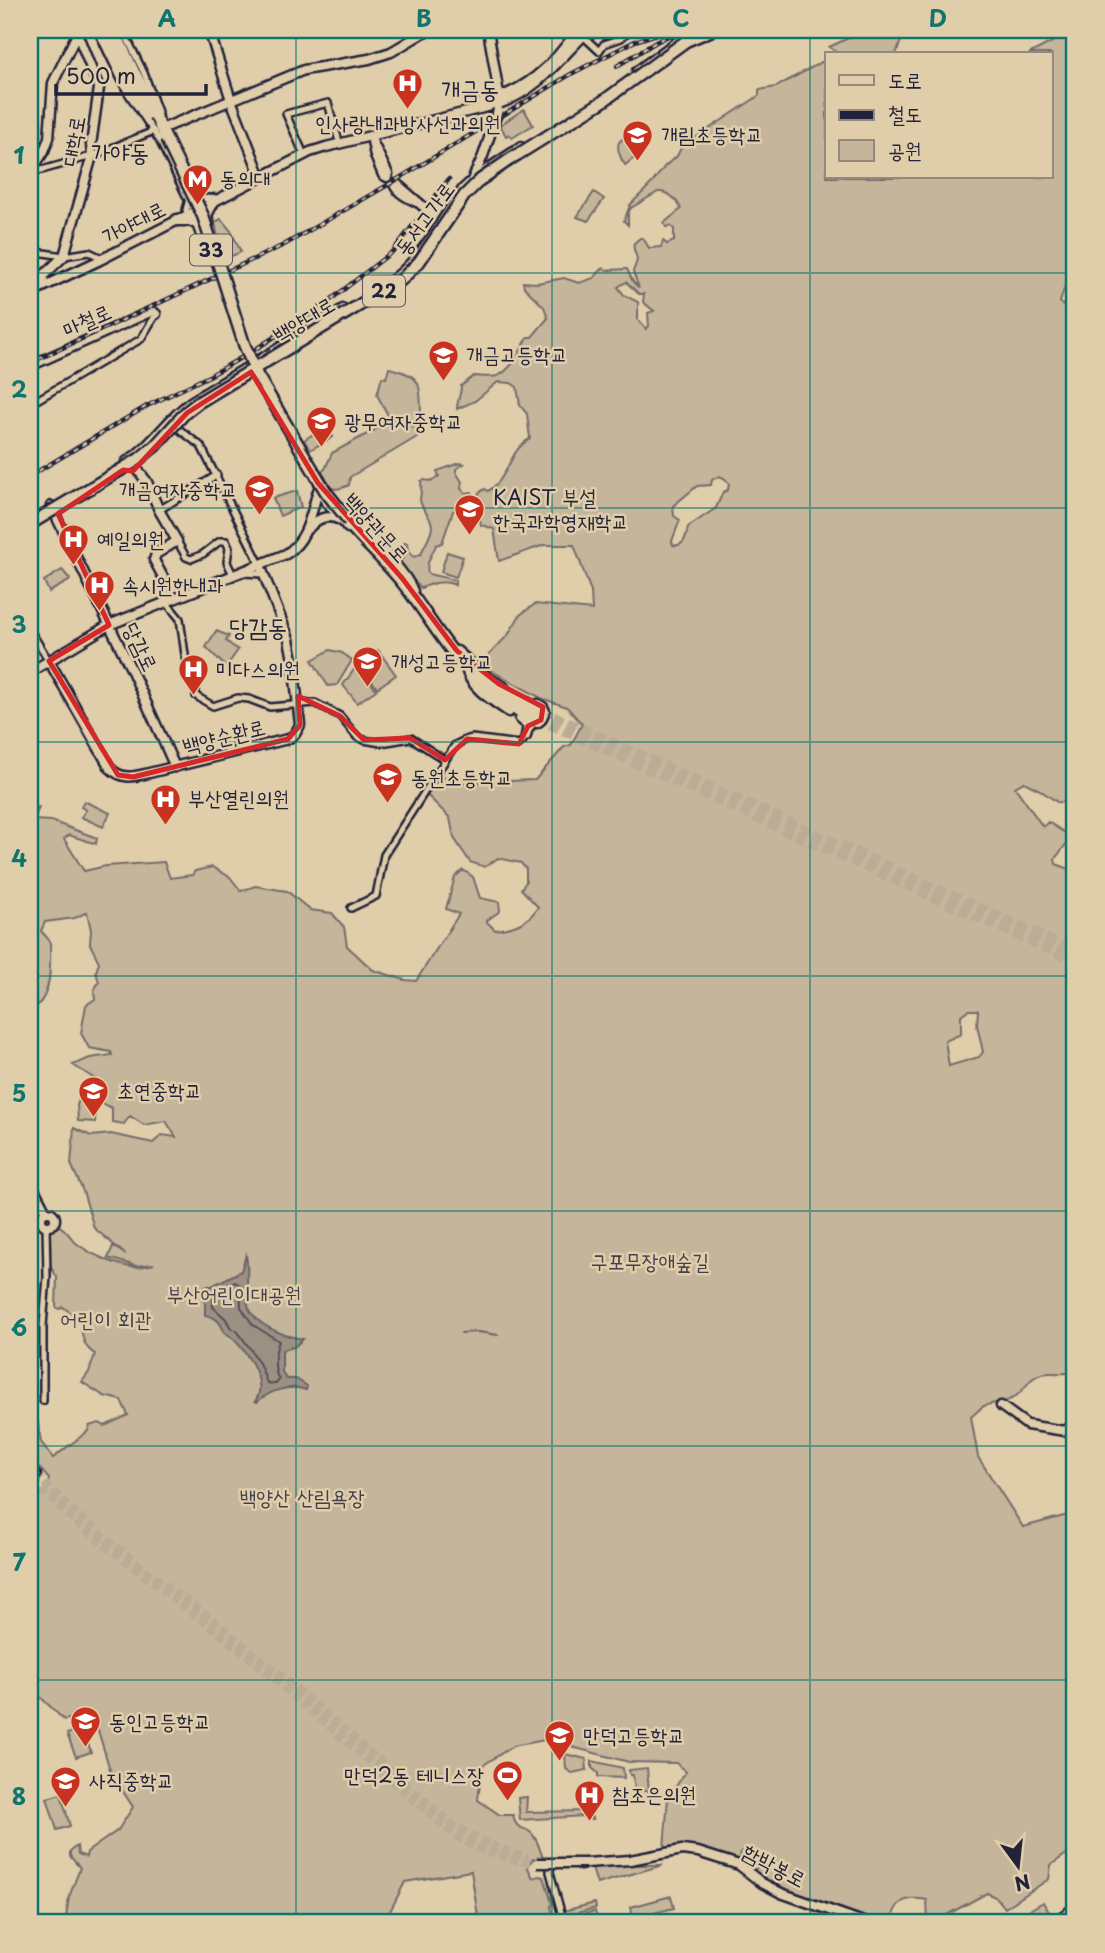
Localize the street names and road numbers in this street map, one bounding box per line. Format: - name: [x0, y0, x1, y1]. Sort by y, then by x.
- street label: 대학로: [52, 113, 92, 168]
- street label: 동서고가로: [386, 174, 461, 261]
- street label: 가야대로: [96, 192, 170, 251]
- road number: 33: [190, 234, 232, 266]
- road number: 22: [363, 276, 405, 306]
- street label: 백양대로: [266, 287, 340, 349]
- street label: 마철로: [57, 294, 116, 344]
- street label: 백양관문로: [337, 485, 418, 569]
- street label: 당감로: [116, 616, 167, 676]
- street label: 백양순환로: [179, 709, 268, 761]
- street label: 함박봉로: [738, 1834, 812, 1894]

